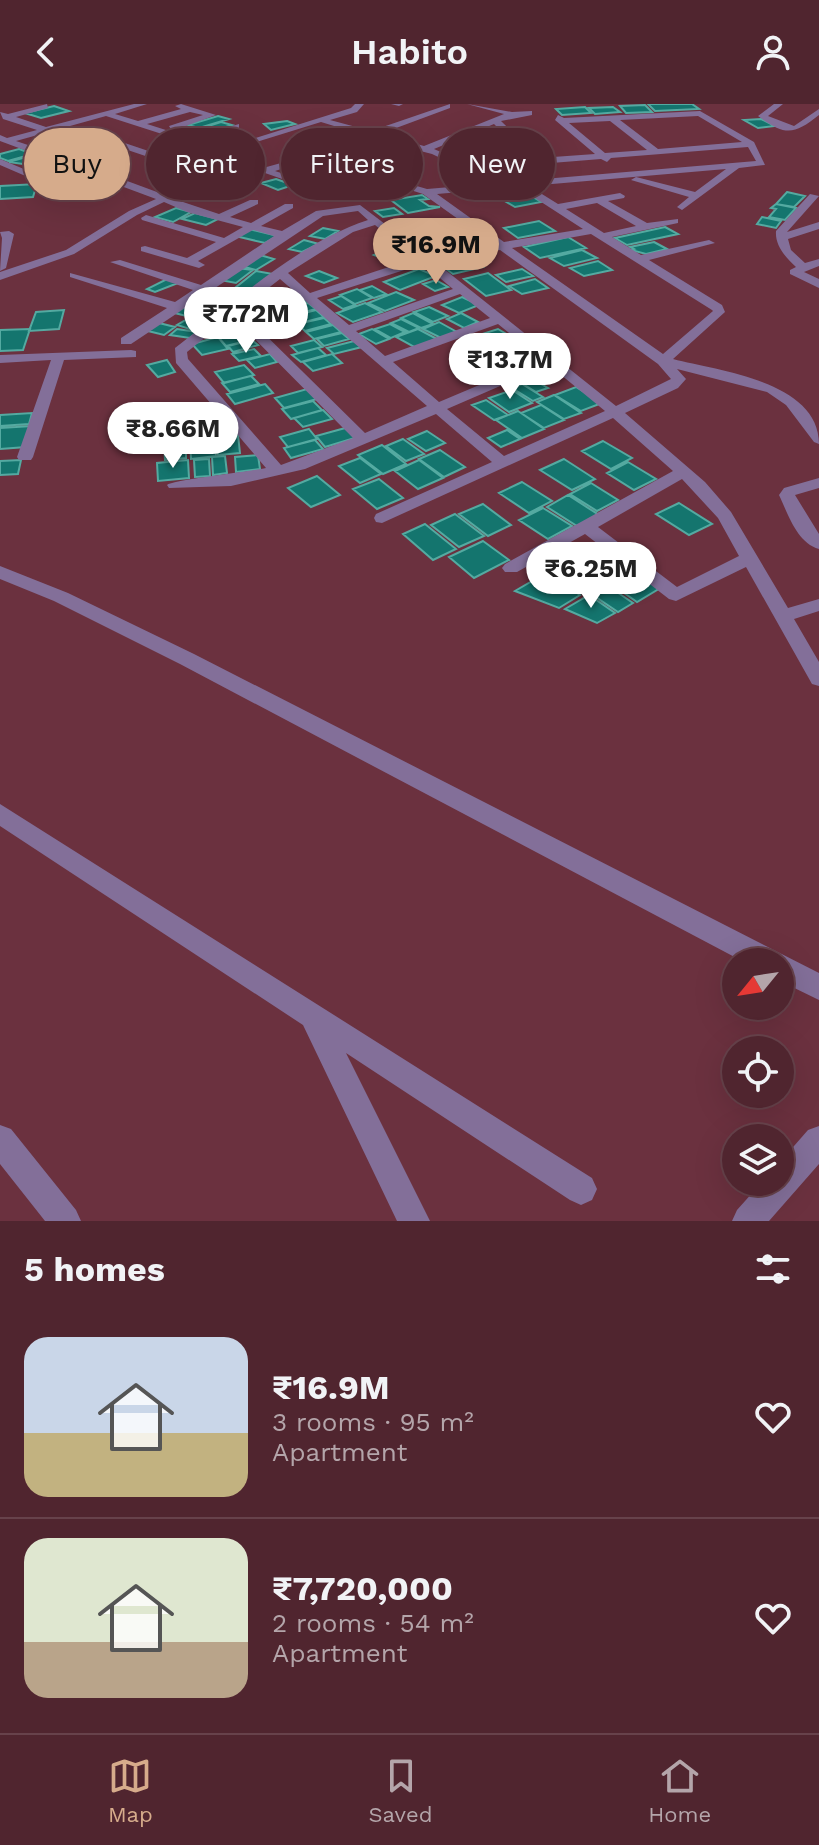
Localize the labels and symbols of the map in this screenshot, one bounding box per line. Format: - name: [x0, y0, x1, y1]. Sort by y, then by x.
- pin: ₹16.9M: [371, 218, 501, 286]
- pin: ₹7.72M: [181, 287, 311, 355]
- pin: ₹13.7M: [445, 333, 575, 401]
- pin: ₹8.66M: [108, 402, 238, 470]
- pin: ₹6.25M: [526, 542, 656, 610]
- north arrow: [722, 948, 794, 1020]

